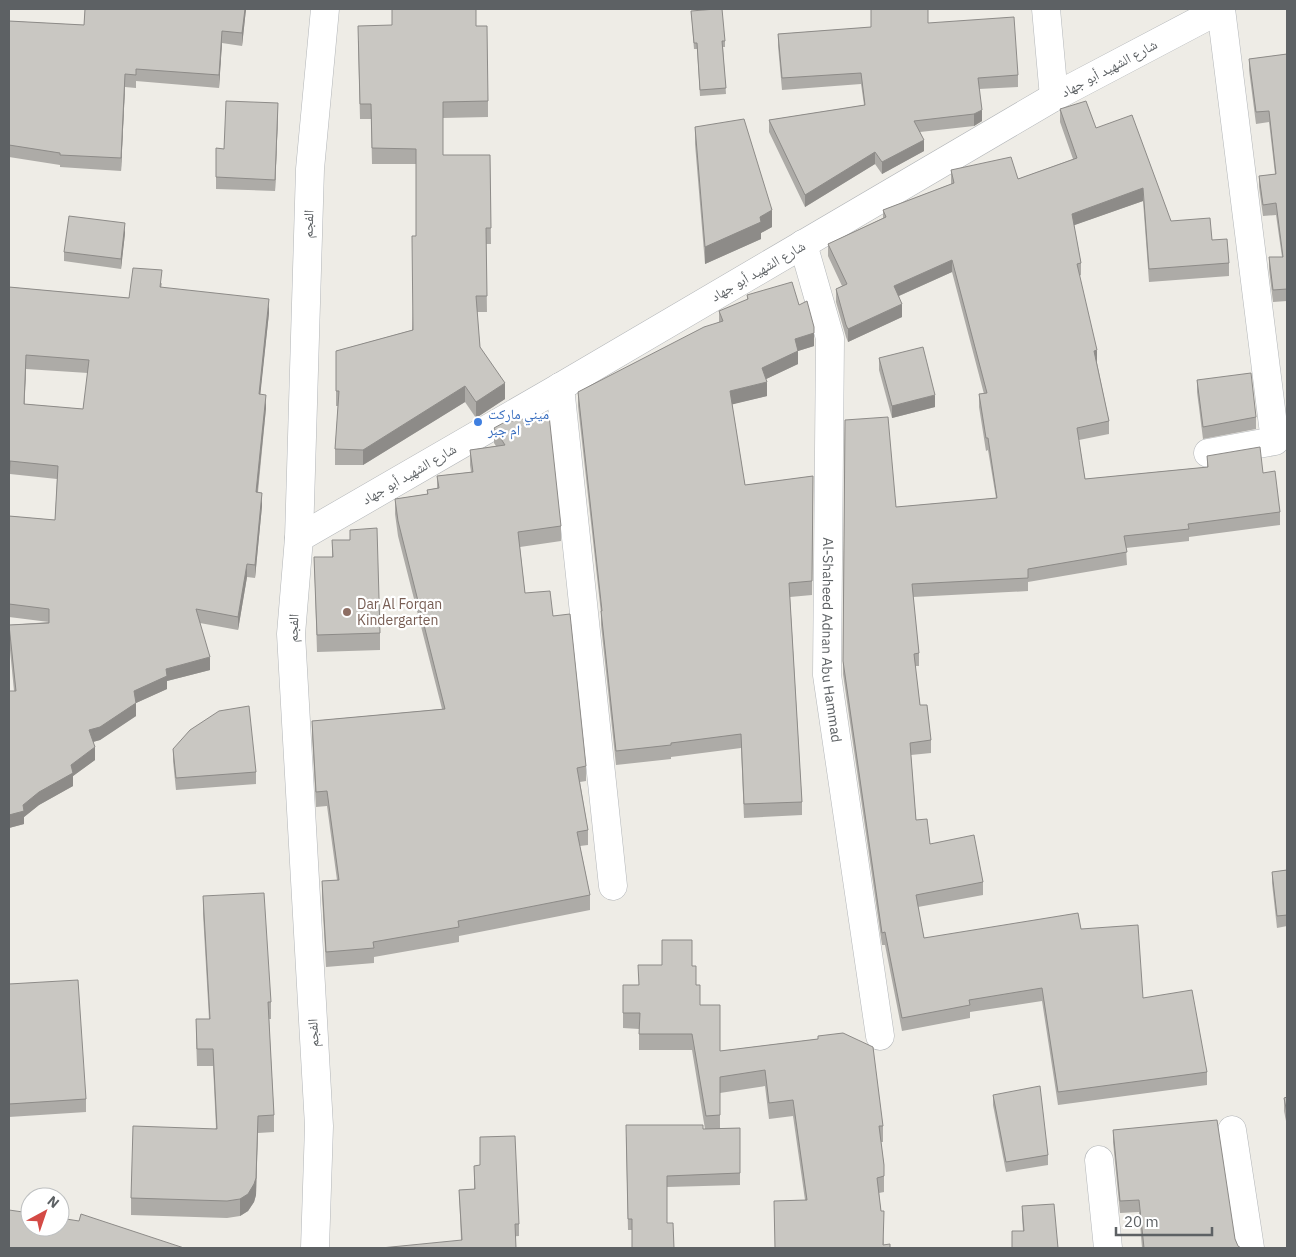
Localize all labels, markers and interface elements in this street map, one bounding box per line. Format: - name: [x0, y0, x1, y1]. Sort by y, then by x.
- street label: شارع الشهيد أبو جهاد: [1058, 35, 1161, 102]
- street label: الفجم: [299, 209, 318, 239]
- street label: شارع الشهيد أبو جهاد: [707, 237, 809, 306]
- place label: ميني ماركت ام جبر: [487, 405, 549, 440]
- marker: ميني ماركت ام جبر: [472, 416, 484, 428]
- street label: شارع الشهيد أبو جهاد: [358, 440, 460, 509]
- street label: Al-Shaheed Adnan Abu Hammad: [818, 537, 846, 744]
- place label: Dar Al Forqan Kindergarten: [357, 595, 442, 629]
- marker: Dar Al Forqan Kindergarten: [341, 606, 353, 618]
- street label: الفجم: [284, 613, 303, 643]
- street label: الفجم: [303, 1018, 324, 1048]
- north arrow: [20, 1187, 70, 1237]
- text: N: [44, 1192, 63, 1212]
- scale bar: [1116, 1204, 1212, 1236]
- text: 20 m: [1124, 1212, 1159, 1231]

